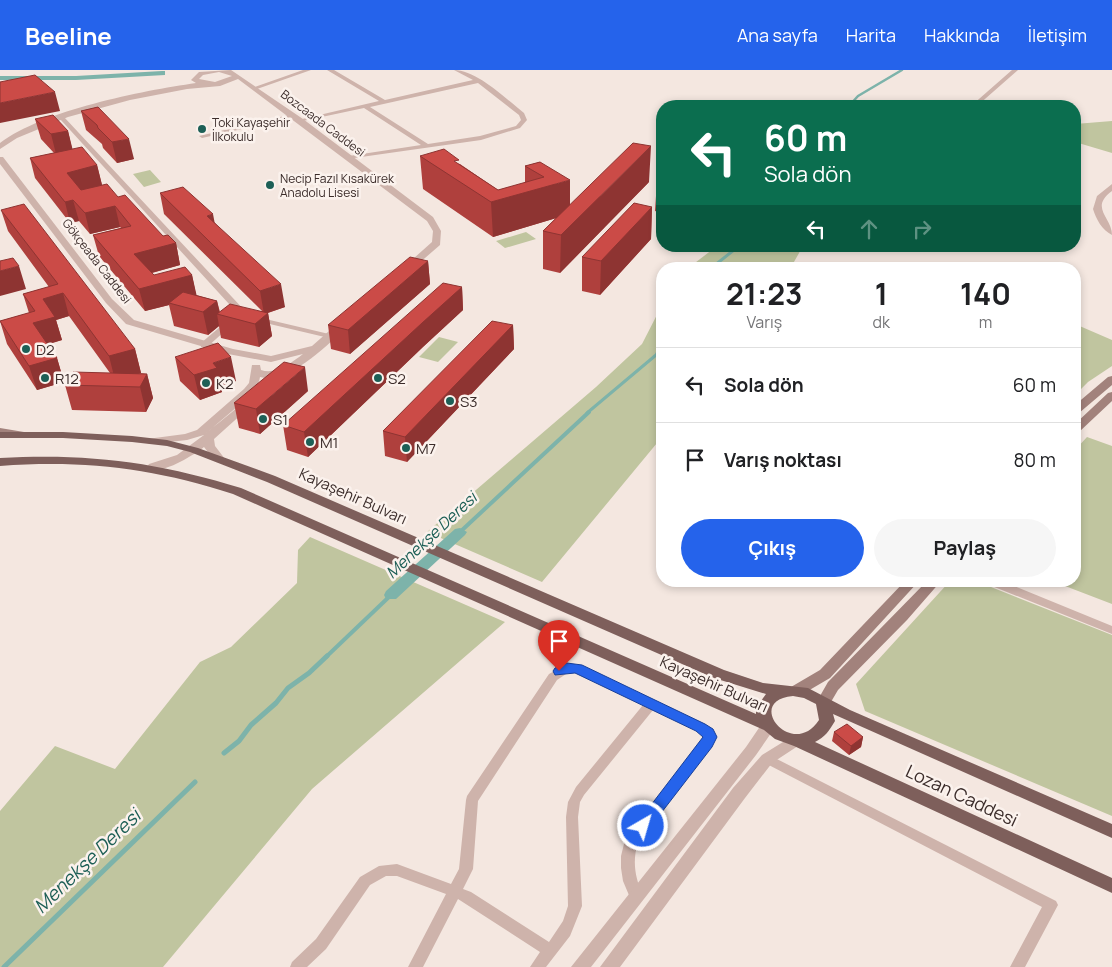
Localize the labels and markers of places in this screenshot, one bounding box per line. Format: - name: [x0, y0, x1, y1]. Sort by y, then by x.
- place label: Toki Kayaşehir İlkokulu: [212, 114, 291, 145]
- marker: Toki Kayaşehir İlkokulu: [196, 123, 208, 135]
- place label: Necip Fazıl Kısakürek Anadolu Lisesi: [280, 170, 395, 201]
- marker: Necip Fazıl Kısakürek Anadolu Lisesi: [264, 179, 276, 191]
- place label: D2: [36, 339, 55, 360]
- marker: D2: [20, 343, 32, 355]
- place label: R12: [55, 368, 79, 389]
- place label: S2: [388, 368, 406, 389]
- marker: R12: [39, 372, 51, 384]
- marker: S2: [372, 372, 384, 384]
- place label: K2: [216, 373, 233, 394]
- marker: K2: [200, 377, 212, 389]
- place label: S3: [460, 391, 478, 412]
- marker: S3: [444, 395, 456, 407]
- place label: S1: [273, 409, 288, 430]
- marker: S1: [257, 413, 269, 425]
- place label: M1: [320, 432, 338, 453]
- marker: M1: [304, 436, 316, 448]
- place label: M7: [416, 438, 436, 459]
- marker: M7: [400, 442, 412, 454]
- pin: [538, 620, 580, 671]

